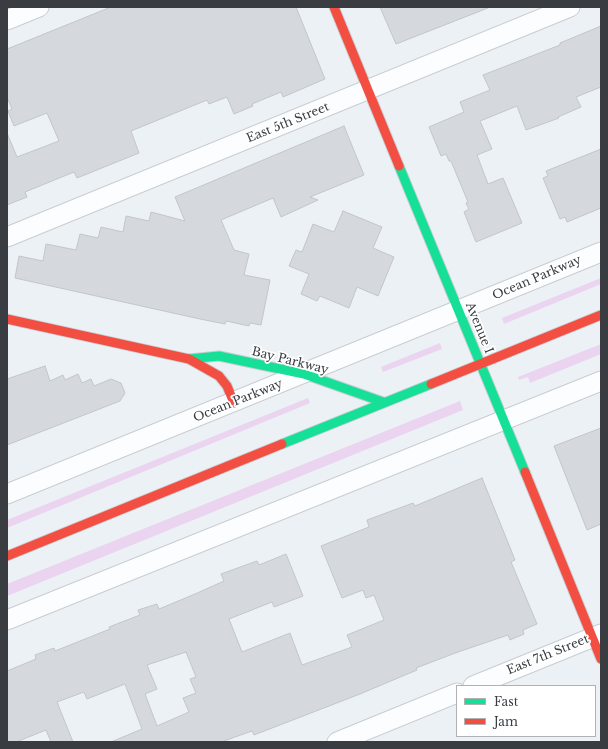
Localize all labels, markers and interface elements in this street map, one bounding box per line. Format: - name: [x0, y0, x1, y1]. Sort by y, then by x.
- street label: East 5th Street: [245, 100, 331, 146]
- street label: Ocean Parkway: [490, 253, 584, 303]
- street label: Avenue I: [462, 300, 496, 356]
- street label: Bay Parkway: [250, 344, 330, 378]
- street label: Ocean Parkway: [191, 377, 285, 425]
- street label: East 7th Street: [505, 632, 591, 678]
- legend: [456, 685, 596, 737]
- text: Fast: [494, 694, 518, 709]
- text: Jam: [494, 714, 518, 729]

